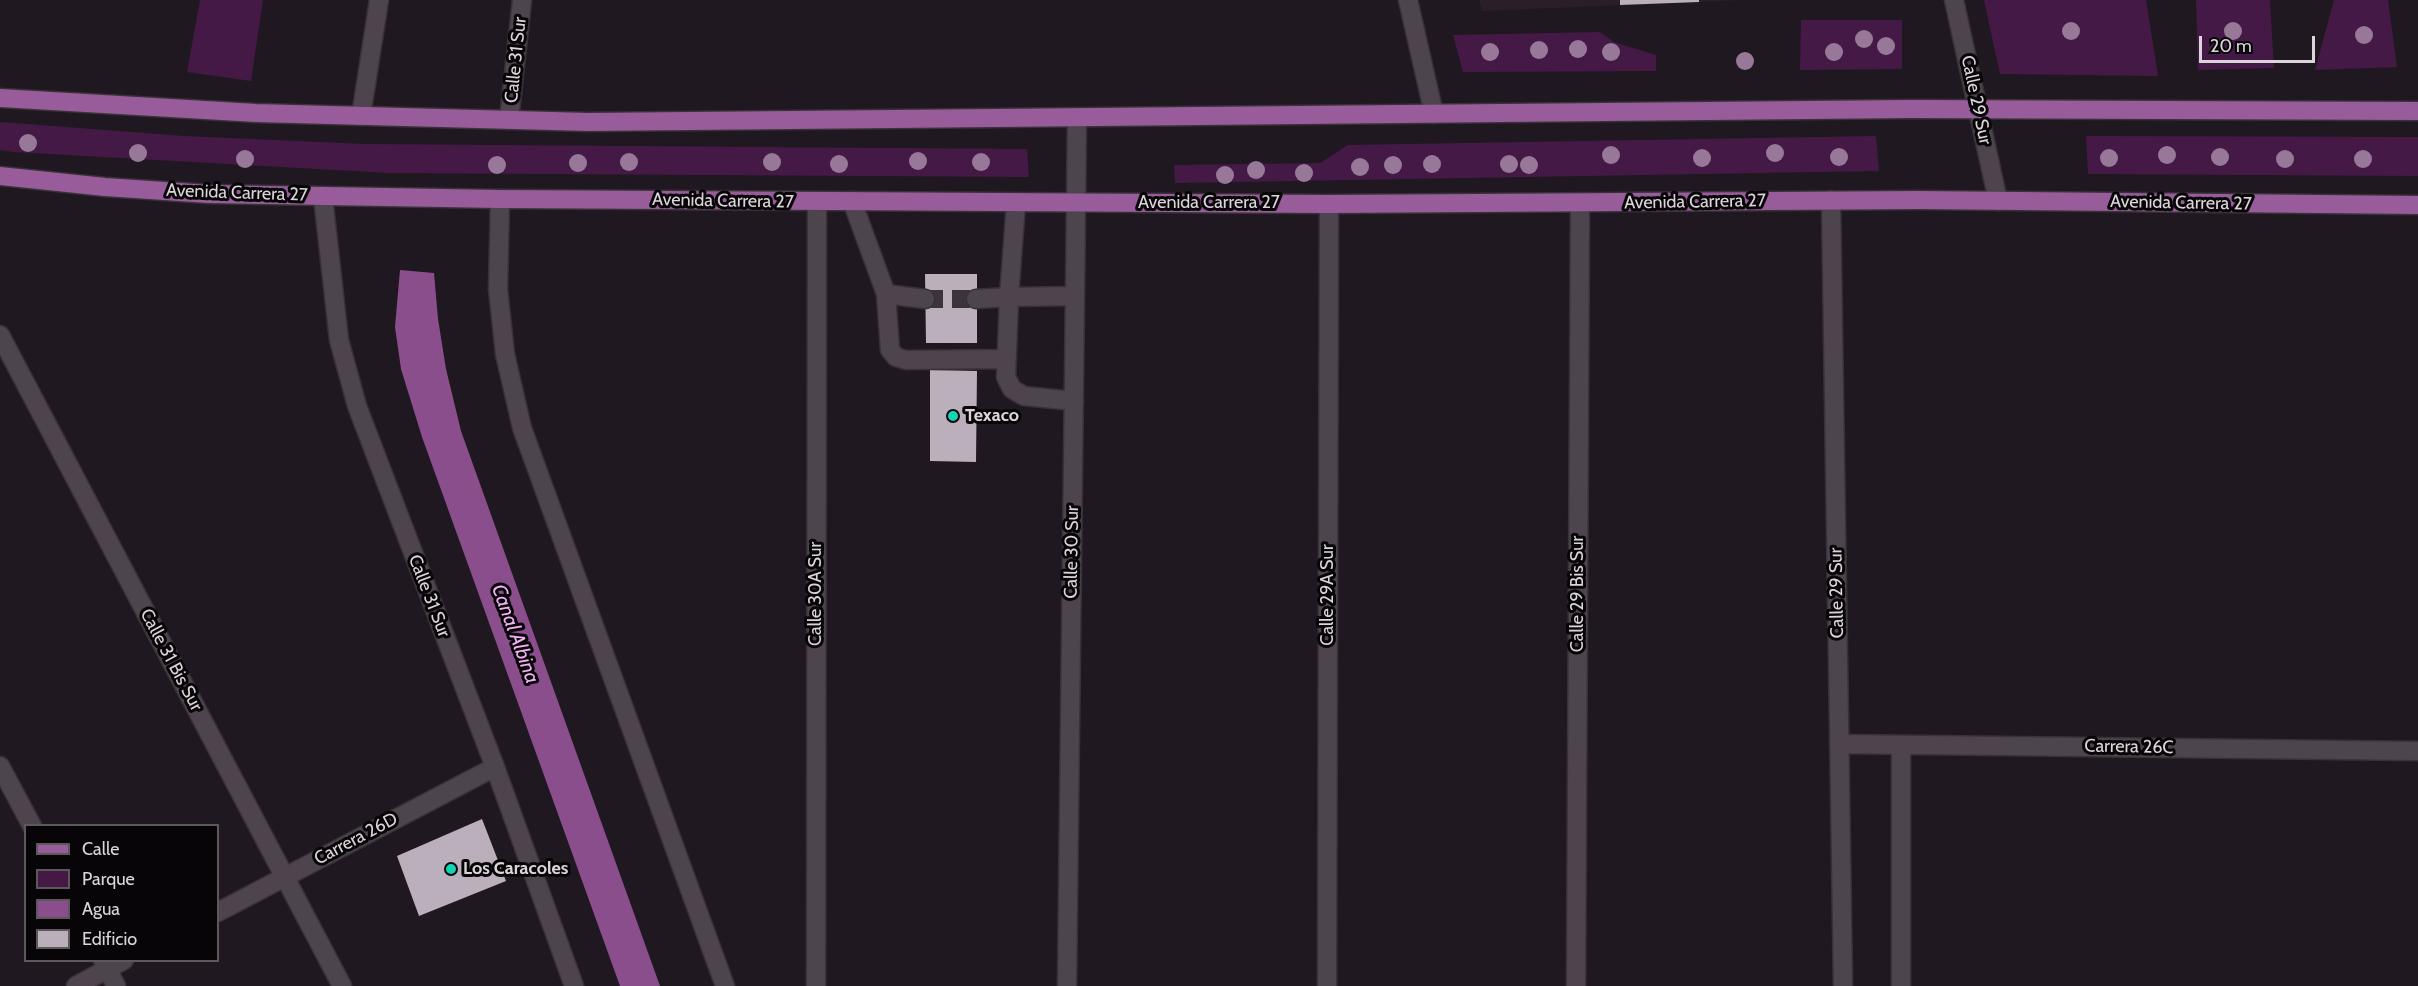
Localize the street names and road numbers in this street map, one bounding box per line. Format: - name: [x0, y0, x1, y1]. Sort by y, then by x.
- street label: Calle 31 Sur: [501, 16, 531, 104]
- street label: Calle 29 Sur: [1956, 53, 1996, 147]
- street label: Avenida Carrera 27: [166, 180, 308, 206]
- street label: Avenida Carrera 27: [652, 189, 794, 213]
- street label: Avenida Carrera 27: [1624, 190, 1766, 214]
- street label: Avenida Carrera 27: [2110, 191, 2252, 215]
- street label: Avenida Carrera 27: [1138, 192, 1280, 214]
- street label: Calle 30 Sur: [1060, 505, 1084, 599]
- street label: Calle 29 Bis Sur: [1567, 536, 1589, 652]
- street label: Calle 30A Sur: [805, 542, 827, 646]
- street label: Calle 29A Sur: [1317, 544, 1339, 646]
- street label: Calle 29 Sur: [1825, 548, 1849, 638]
- street label: Calle 31 Sur: [403, 552, 455, 640]
- street label: Calle 31 Bis Sur: [135, 605, 207, 715]
- street label: Carrera 26C: [2084, 735, 2174, 759]
- street label: Carrera 26D: [311, 808, 401, 870]

